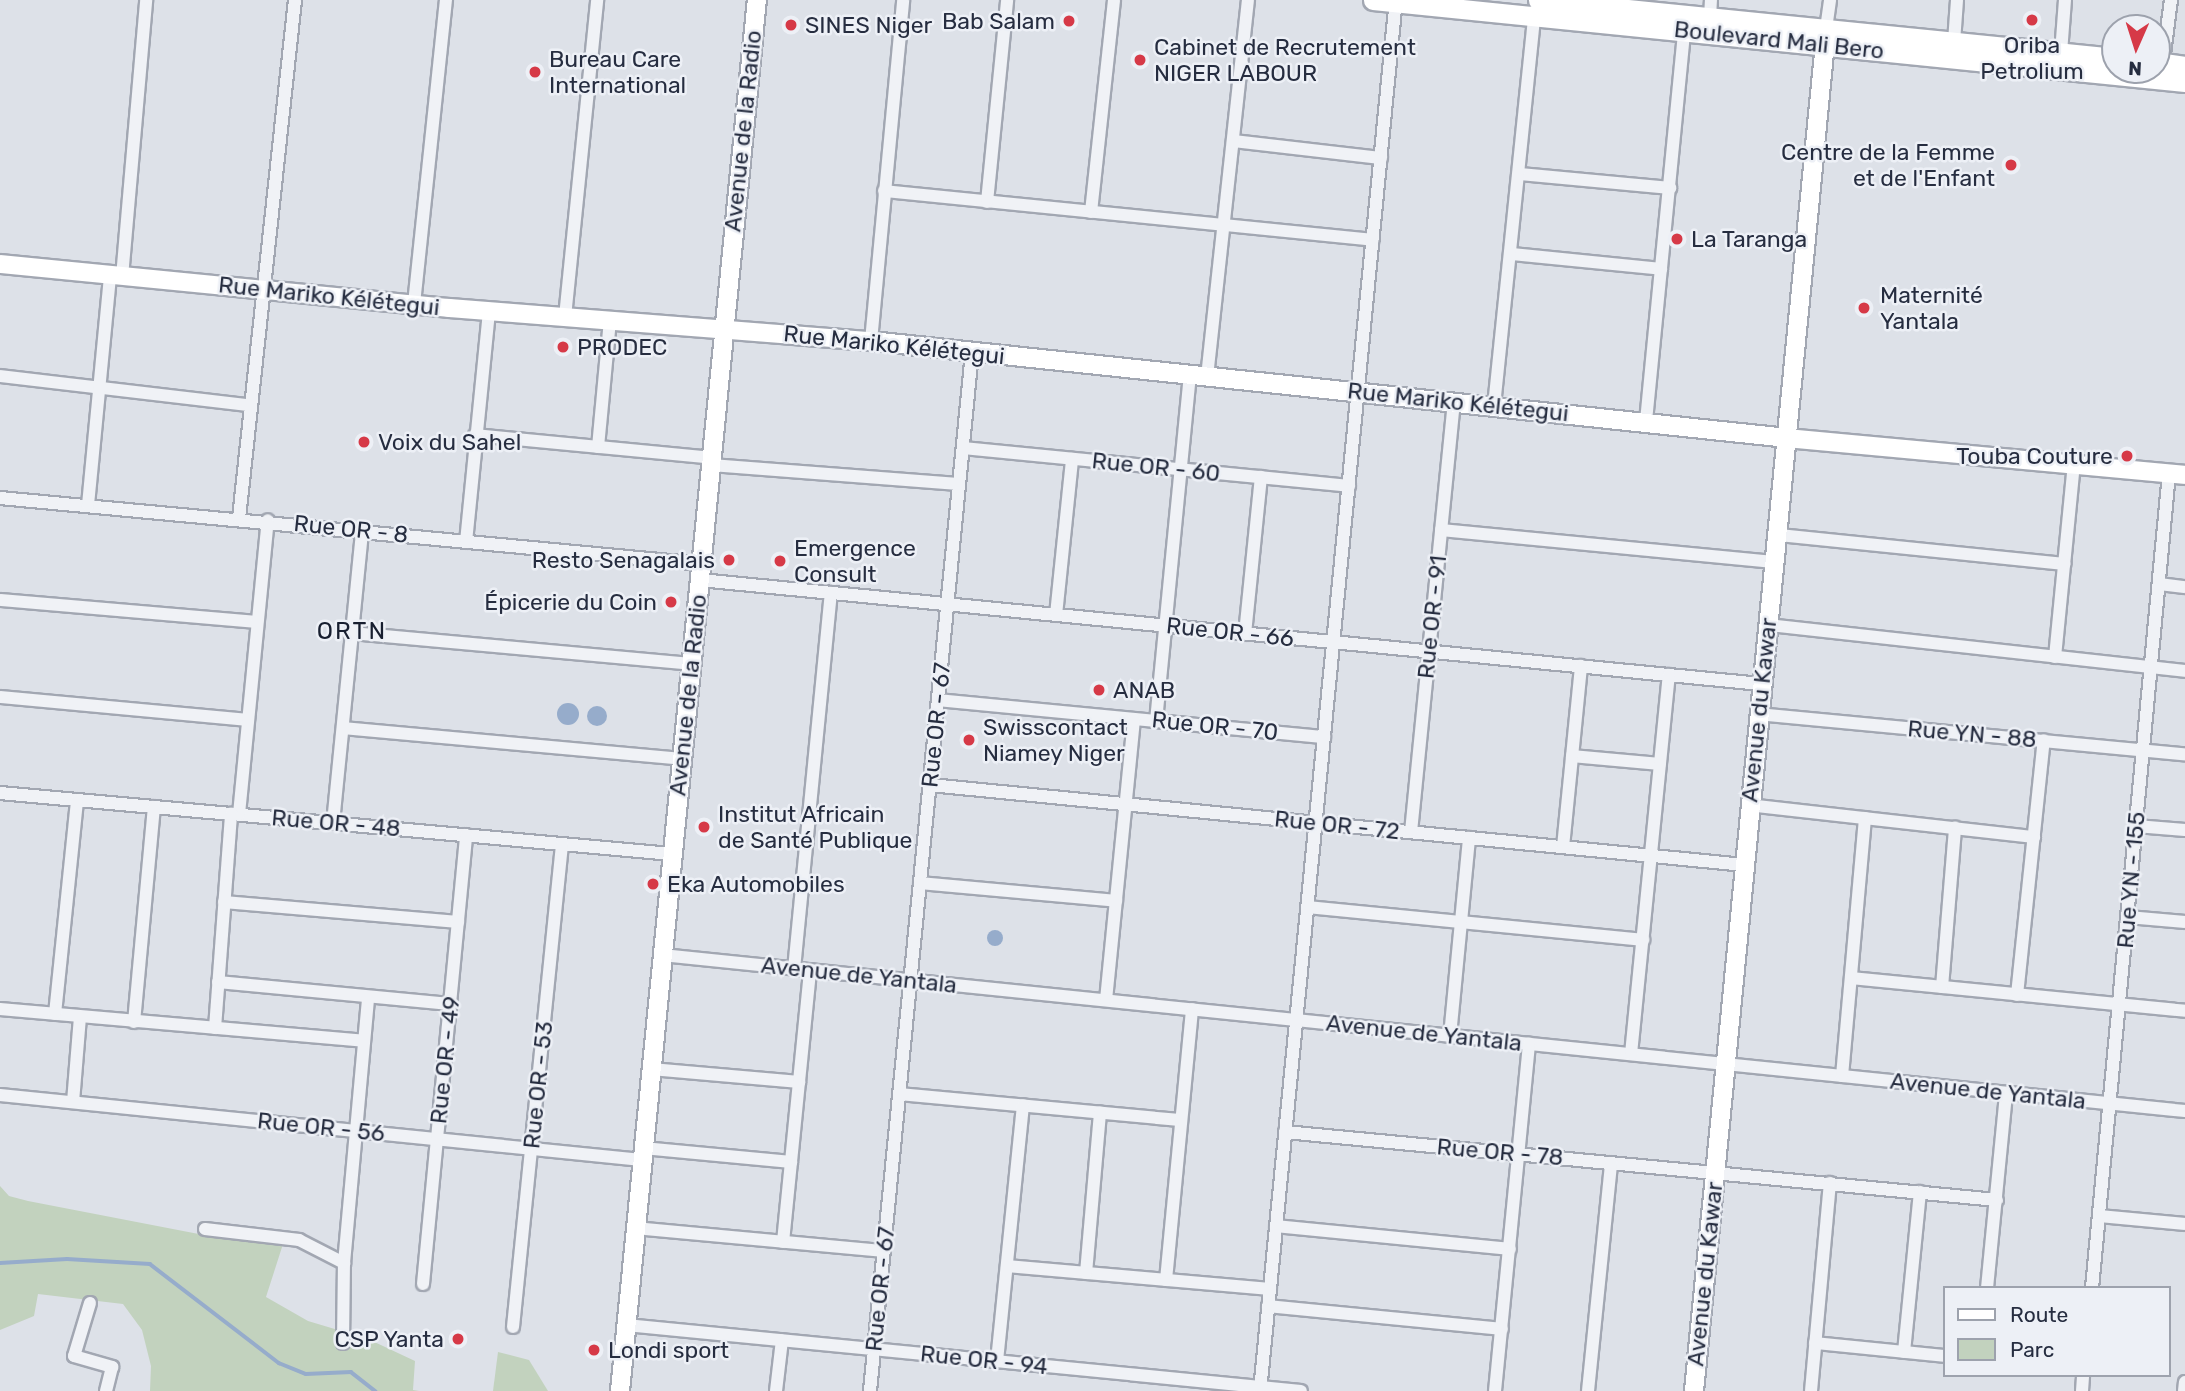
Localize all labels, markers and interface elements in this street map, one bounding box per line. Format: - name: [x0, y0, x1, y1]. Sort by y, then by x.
- place label: Bab Salam: [942, 7, 1055, 35]
- place label: SINES Niger: [805, 11, 932, 39]
- marker: Oriba Petrolium: [2024, 12, 2040, 28]
- marker: Bab Salam: [1061, 13, 1077, 29]
- north arrow: [2101, 14, 2171, 84]
- street label: Boulevard Mali Bero: [1673, 15, 1885, 65]
- marker: SINES Niger: [783, 17, 799, 33]
- street label: Avenue de la Radio: [719, 29, 767, 233]
- place label: Oriba Petrolium: [1980, 31, 2084, 85]
- place label: Cabinet de Recrutement NIGER LABOUR: [1154, 33, 1416, 87]
- place label: Bureau Care International: [549, 45, 686, 99]
- marker: Cabinet de Recrutement NIGER LABOUR: [1132, 52, 1148, 68]
- text: N: [2128, 57, 2142, 80]
- marker: Bureau Care International: [527, 64, 543, 80]
- place label: Centre de la Femme et de l'Enfant: [1781, 138, 1995, 192]
- marker: Centre de la Femme et de l'Enfant: [2001, 155, 2021, 175]
- place label: La Taranga: [1691, 225, 1808, 253]
- marker: La Taranga: [1669, 231, 1685, 247]
- street label: Rue Mariko Kélétegui: [217, 271, 441, 321]
- place label: Maternité Yantala: [1880, 281, 1983, 335]
- marker: Maternité Yantala: [1854, 298, 1874, 318]
- street label: Rue Mariko Kélétegui: [782, 320, 1006, 370]
- place label: PRODEC: [577, 333, 667, 361]
- marker: PRODEC: [555, 339, 571, 355]
- street label: Rue Mariko Kélétegui: [1346, 377, 1570, 427]
- place label: Voix du Sahel: [378, 428, 521, 456]
- marker: Voix du Sahel: [356, 434, 372, 450]
- place label: Touba Couture: [1956, 442, 2113, 470]
- street label: Rue OR - 60: [1090, 447, 1222, 487]
- marker: Touba Couture: [2119, 448, 2135, 464]
- street label: Rue OR - 8: [292, 509, 410, 549]
- place label: Emergence Consult: [794, 534, 916, 588]
- place label: Resto Senagalais: [532, 546, 715, 574]
- marker: Resto Senagalais: [721, 552, 737, 568]
- marker: Emergence Consult: [772, 553, 788, 569]
- street label: Rue OR - 91: [1412, 554, 1452, 680]
- place label: Épicerie du Coin: [484, 588, 657, 616]
- street label: Avenue de la Radio: [664, 593, 712, 797]
- marker: Épicerie du Coin: [663, 594, 679, 610]
- street label: Rue OR - 66: [1165, 612, 1295, 652]
- street label: Avenue du Kawar: [1736, 616, 1782, 804]
- district label: ORTN: [317, 618, 387, 646]
- street label: Rue OR - 67: [916, 661, 956, 789]
- place label: ANAB: [1113, 676, 1175, 704]
- marker: ANAB: [1091, 682, 1107, 698]
- street label: Rue OR - 70: [1150, 706, 1280, 746]
- place label: Swisscontact Niamey Niger: [983, 713, 1128, 767]
- street label: Rue YN - 88: [1906, 715, 2038, 753]
- marker: Swisscontact Niamey Niger: [961, 732, 977, 748]
- place label: Institut Africain de Santé Publique: [718, 800, 912, 854]
- street label: Rue OR - 48: [270, 804, 402, 842]
- street label: Rue OR - 72: [1273, 805, 1401, 845]
- street label: Rue YN - 155: [2111, 810, 2151, 950]
- marker: Institut Africain de Santé Publique: [696, 819, 712, 835]
- place label: Eka Automobiles: [667, 870, 845, 898]
- marker: Eka Automobiles: [645, 876, 661, 892]
- street label: Avenue de Yantala: [759, 951, 959, 999]
- street label: Rue OR - 49: [425, 995, 465, 1125]
- street label: Avenue de Yantala: [1324, 1009, 1524, 1057]
- street label: Rue OR - 53: [518, 1020, 558, 1150]
- street label: Avenue de Yantala: [1888, 1067, 2088, 1115]
- street label: Rue OR - 56: [256, 1107, 386, 1147]
- street label: Rue OR - 78: [1436, 1133, 1564, 1171]
- street label: Avenue du Kawar: [1682, 1180, 1728, 1368]
- street label: Rue OR - 67: [860, 1225, 900, 1353]
- legend: [1944, 1286, 2171, 1377]
- text: Route: [2010, 1302, 2068, 1327]
- place label: CSP Yanta: [333, 1325, 444, 1353]
- marker: CSP Yanta: [450, 1331, 466, 1347]
- place label: Londi sport: [608, 1336, 729, 1364]
- text: Parc: [2010, 1337, 2054, 1362]
- street label: Rue OR - 94: [919, 1340, 1049, 1380]
- marker: Londi sport: [586, 1342, 602, 1358]

